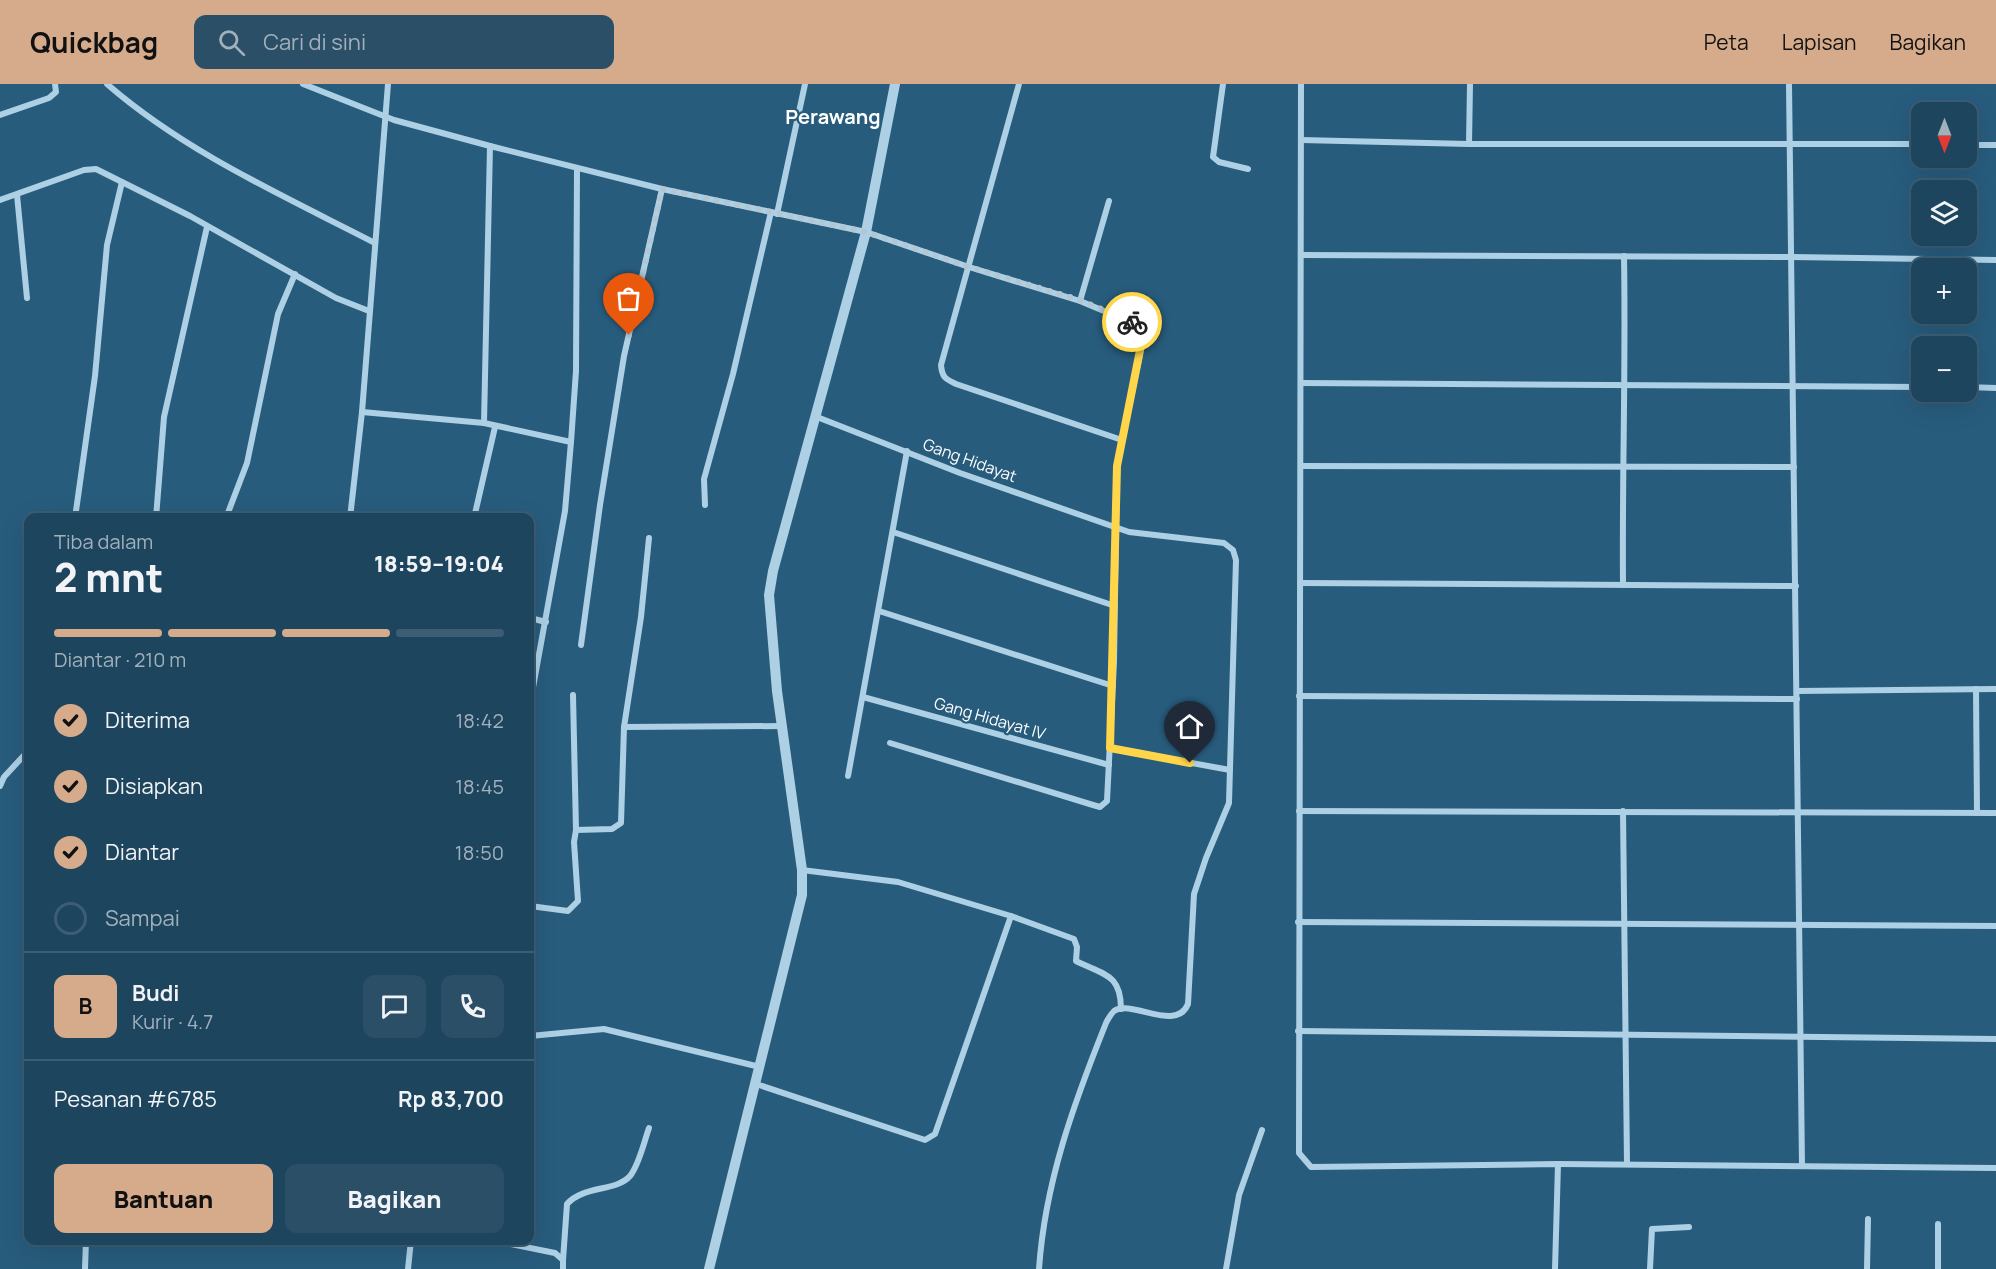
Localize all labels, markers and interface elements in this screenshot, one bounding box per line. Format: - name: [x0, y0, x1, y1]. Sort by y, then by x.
- search box: [194, 15, 614, 69]
- text: Quickbag: [30, 23, 158, 61]
- icon: search: [215, 26, 248, 59]
- text: Cari di sini: [263, 27, 366, 57]
- text: Peta: [1704, 28, 1749, 56]
- text: Lapisan: [1782, 28, 1857, 56]
- text: Bagikan: [1890, 28, 1966, 56]
- north arrow: [1911, 102, 1977, 168]
- map controls: [1911, 102, 1977, 402]
- district label: Perawang: [785, 103, 881, 130]
- button: layers: [1911, 180, 1977, 246]
- button: +: [1911, 258, 1977, 324]
- pin: [603, 273, 654, 335]
- icon: bag: [612, 282, 645, 315]
- courier: [1102, 292, 1162, 352]
- icon: bike: [1116, 306, 1149, 339]
- button: −: [1911, 336, 1977, 402]
- street label: Gang Hidayat: [920, 433, 1020, 487]
- text: Tiba dalam: [54, 528, 153, 555]
- text: 18:59–19:04: [374, 549, 504, 579]
- text: 2 mnt: [54, 550, 163, 604]
- text: Diantar · 210 m: [54, 646, 186, 673]
- street label: Gang Hidayat IV: [932, 692, 1049, 745]
- pin: [1164, 701, 1215, 763]
- icon: check: [54, 704, 87, 737]
- text: Diterima: [105, 705, 190, 735]
- text: 18:42: [455, 707, 504, 734]
- icon: home: [1173, 710, 1206, 743]
- icon: check: [54, 770, 87, 803]
- text: Disiapkan: [105, 771, 203, 801]
- text: 18:45: [455, 773, 504, 800]
- icon: check: [54, 836, 87, 869]
- text: Diantar: [105, 837, 179, 867]
- text: 18:50: [455, 839, 504, 866]
- text: Sampai: [105, 903, 180, 933]
- button: chat: [363, 975, 426, 1038]
- button: phone: [441, 975, 504, 1038]
- text: Budi: [132, 978, 179, 1008]
- text: B: [79, 991, 92, 1021]
- text: Kurir · 4.7: [132, 1008, 213, 1035]
- text: Pesanan #6785: [54, 1084, 217, 1114]
- text: Rp 83,700: [398, 1084, 504, 1114]
- button: Bantuan: [54, 1164, 273, 1233]
- button: Bagikan: [285, 1164, 504, 1233]

